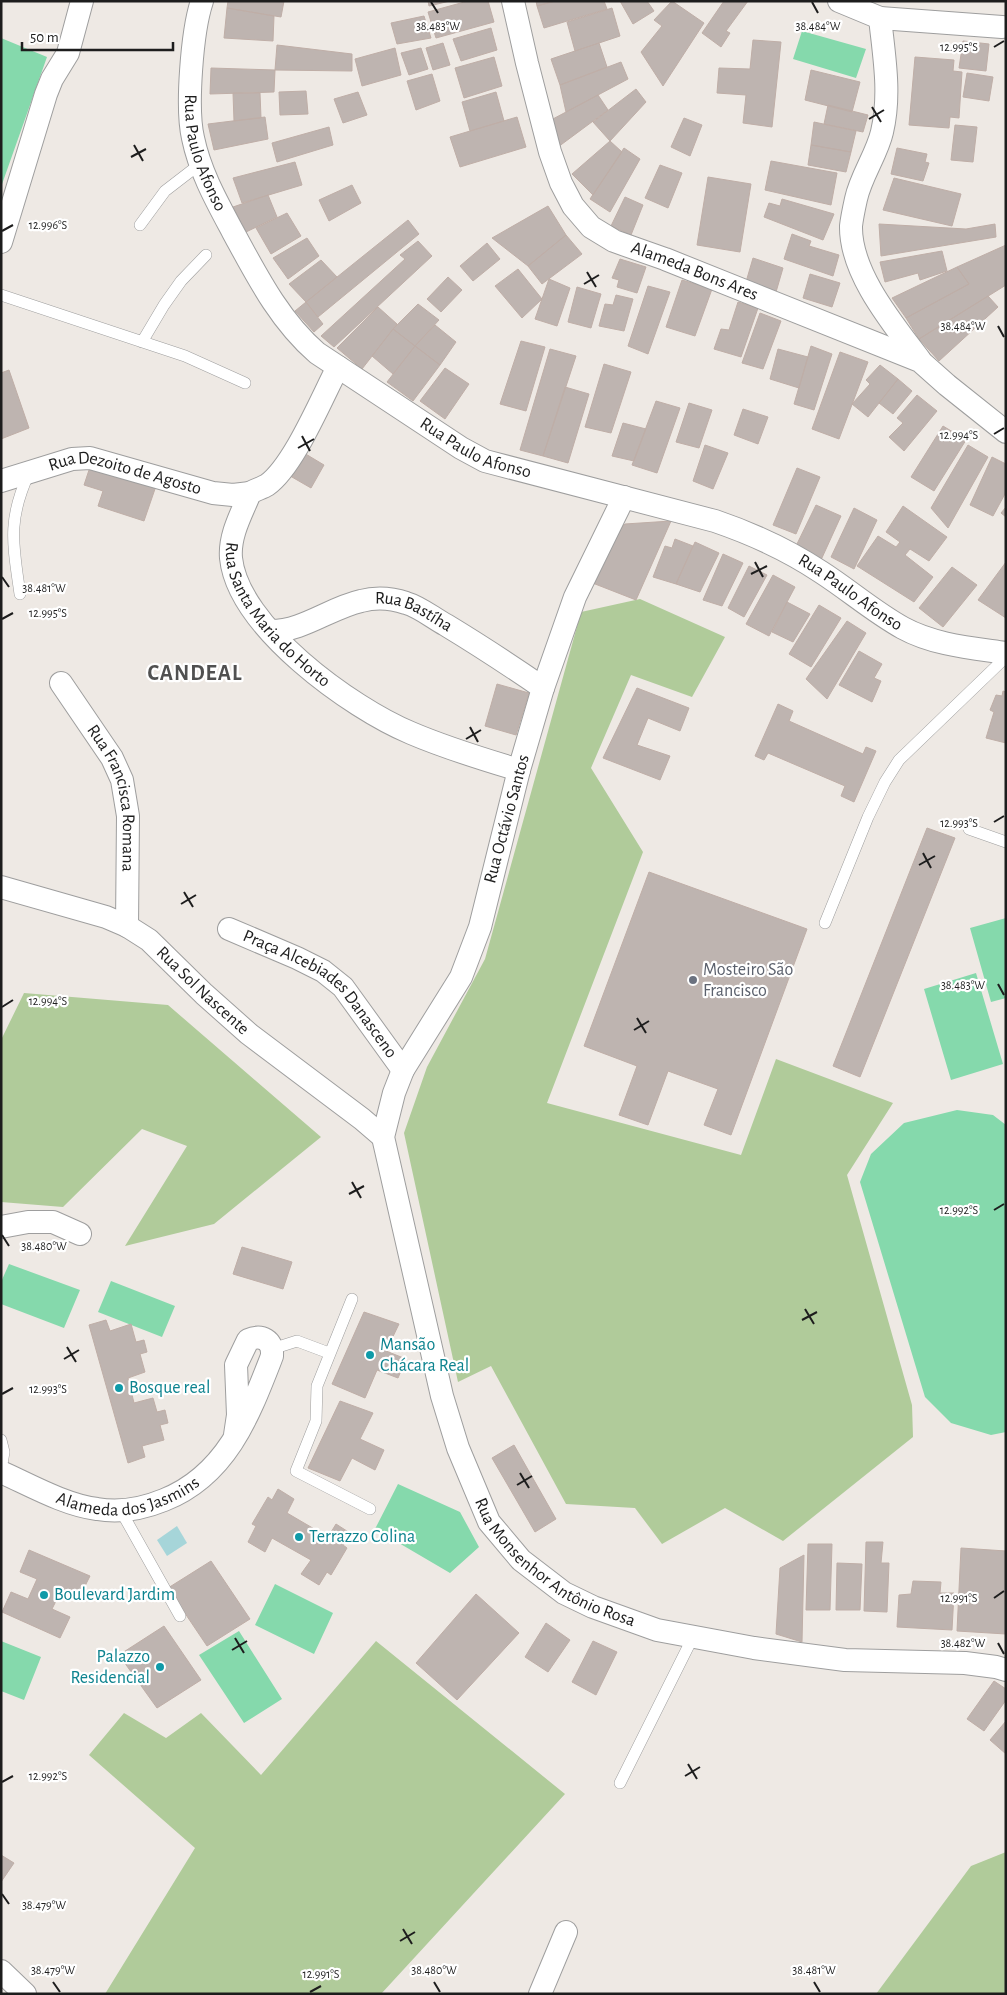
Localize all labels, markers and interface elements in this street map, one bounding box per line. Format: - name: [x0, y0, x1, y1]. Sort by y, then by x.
- scale bar: [22, 20, 174, 52]
- text: 38.483°W: [416, 20, 460, 32]
- text: 38.484°W: [795, 20, 841, 32]
- text: 50 m: [30, 30, 59, 45]
- text: 12.995°S: [940, 41, 978, 53]
- street label: Rua Paulo Afonso: [181, 94, 229, 214]
- text: 12.996°S: [29, 219, 68, 231]
- street label: Alameda Bons Ares: [629, 239, 761, 304]
- text: 38.484°W: [940, 320, 986, 332]
- street label: Rua Paulo Afonso: [417, 414, 533, 482]
- text: 12.994°S: [940, 429, 979, 441]
- street label: Rua Dezoito de Agosto: [46, 449, 204, 498]
- street label: Rua Santa Maria do Horto: [222, 541, 333, 691]
- street label: Rua Paulo Afonso: [795, 551, 905, 635]
- text: 38.481°W: [22, 582, 66, 594]
- street label: Rua Bastíha: [375, 590, 455, 636]
- text: 12.995°S: [29, 607, 67, 619]
- district label: CANDEAL: [147, 662, 243, 684]
- street label: Rua Francisca Romana: [83, 722, 137, 872]
- street label: Rua Octávio Santos: [481, 753, 533, 885]
- text: 12.993°S: [940, 817, 978, 829]
- street label: Praça Alcebiades Danasceno: [240, 927, 400, 1062]
- street label: Rua Sol Nascente: [153, 943, 252, 1038]
- place label: Mosteiro São Francisco: [703, 961, 794, 1000]
- marker: Mosteiro São Francisco: [687, 974, 699, 986]
- text: 38.483°W: [941, 979, 985, 991]
- text: 12.994°S: [29, 995, 68, 1007]
- text: 12.992°S: [940, 1204, 978, 1216]
- text: 38.480°W: [21, 1240, 67, 1252]
- place label: Mansão Chácara Real: [380, 1336, 469, 1375]
- marker: Mansão Chácara Real: [364, 1349, 376, 1361]
- place label: Bosque real: [129, 1379, 210, 1397]
- marker: Bosque real: [113, 1382, 125, 1394]
- text: 12.993°S: [29, 1383, 67, 1395]
- street label: Alameda dos Jasmins: [54, 1474, 203, 1520]
- street label: Rua Monsenhor Antônio Rosa: [471, 1495, 638, 1630]
- place label: Terrazzo Colina: [309, 1528, 415, 1546]
- marker: Terrazzo Colina: [293, 1531, 305, 1543]
- place label: Boulevard Jardim: [54, 1586, 175, 1604]
- marker: Boulevard Jardim: [38, 1589, 50, 1601]
- text: 12.991°S: [941, 1592, 978, 1604]
- text: 38.482°W: [941, 1637, 986, 1649]
- place label: Palazzo Residencial: [70, 1648, 150, 1687]
- marker: Palazzo Residencial: [154, 1661, 166, 1673]
- text: 12.992°S: [29, 1770, 67, 1782]
- text: 38.479°W: [22, 1899, 66, 1911]
- text: 38.479°W: [31, 1964, 75, 1976]
- text: 38.480°W: [411, 1964, 457, 1976]
- text: 38.481°W: [792, 1964, 836, 1976]
- text: 12.991°S: [303, 1968, 340, 1980]

